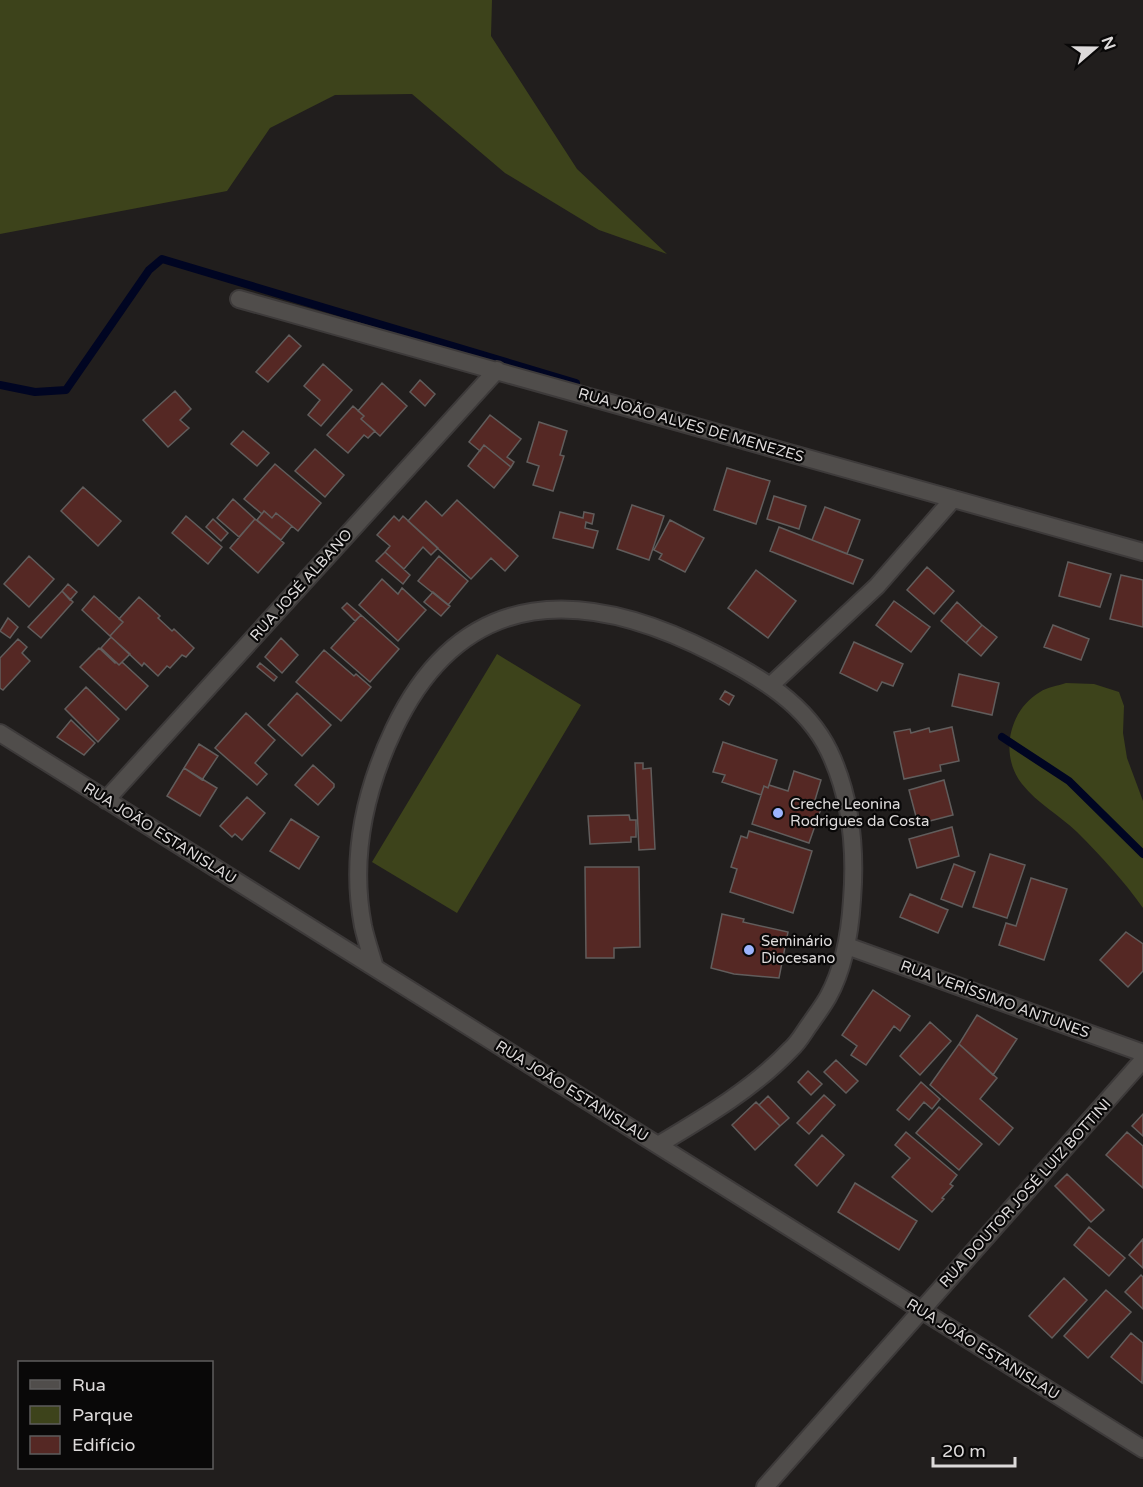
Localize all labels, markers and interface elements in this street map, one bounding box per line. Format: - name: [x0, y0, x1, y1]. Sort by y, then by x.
- north arrow: [1065, 18, 1125, 78]
- text: N: [1097, 34, 1120, 53]
- street label: RUA JOÃO ALVES DE MENEZES: [576, 384, 806, 466]
- street label: RUA JOSÉ ALBANO: [246, 525, 356, 645]
- street label: RUA JOÃO ESTANISLAU: [80, 779, 240, 887]
- place label: Creche Leonina Rodrigues da Costa: [790, 795, 929, 830]
- marker: Creche Leonina Rodrigues da Costa: [771, 806, 785, 820]
- place label: Seminário Diocesano: [761, 932, 835, 967]
- marker: Seminário Diocesano: [742, 943, 756, 957]
- street label: RUA VERÍSSIMO ANTUNES: [898, 956, 1092, 1042]
- street label: RUA JOÃO ESTANISLAU: [492, 1037, 652, 1145]
- street label: RUA DOUTOR JOSÉ LUIZ BOTTINI: [935, 1095, 1115, 1291]
- street label: RUA JOÃO ESTANISLAU: [903, 1295, 1063, 1403]
- legend: [18, 1361, 213, 1469]
- text: Rua: [72, 1374, 106, 1396]
- text: Parque: [72, 1404, 133, 1426]
- scale bar: [933, 1430, 1016, 1468]
- text: Edifício: [72, 1434, 136, 1456]
- text: 20 m: [942, 1440, 986, 1462]

